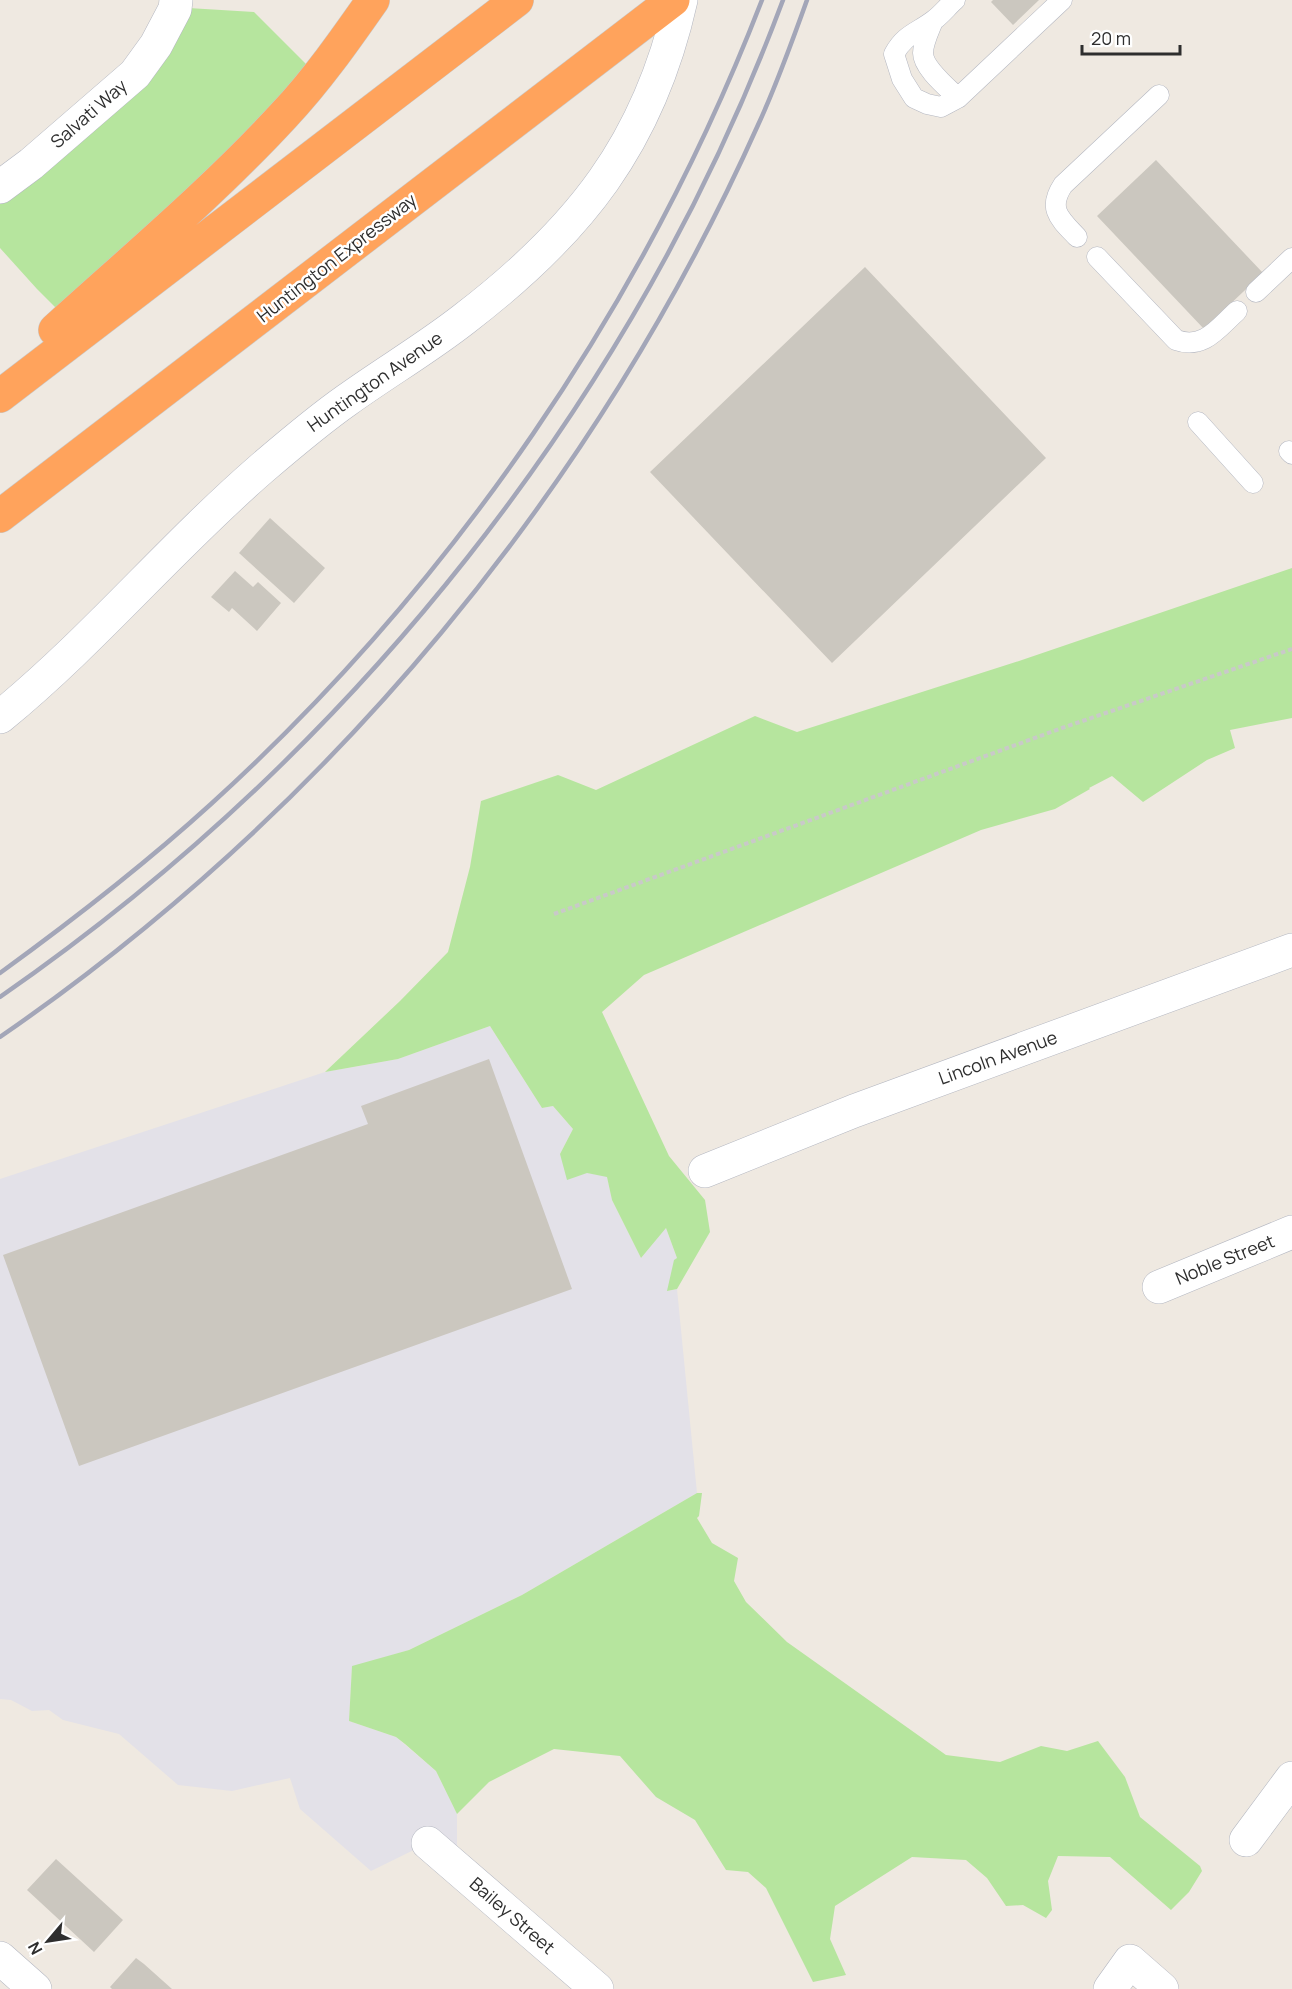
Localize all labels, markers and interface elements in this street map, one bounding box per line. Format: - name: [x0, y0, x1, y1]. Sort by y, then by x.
- scale bar: [1082, 18, 1180, 56]
- text: 20 m: [1091, 26, 1131, 50]
- street label: Salvati Way: [45, 73, 132, 153]
- street label: Huntington Expressway: [252, 187, 421, 327]
- street label: Huntington Avenue: [302, 325, 447, 437]
- street label: Lincoln Avenue: [935, 1024, 1060, 1090]
- street label: Noble Street: [1172, 1228, 1278, 1290]
- street label: Bailey Street: [465, 1871, 560, 1959]
- north arrow: [18, 1911, 78, 1971]
- text: N: [22, 1938, 47, 1959]

